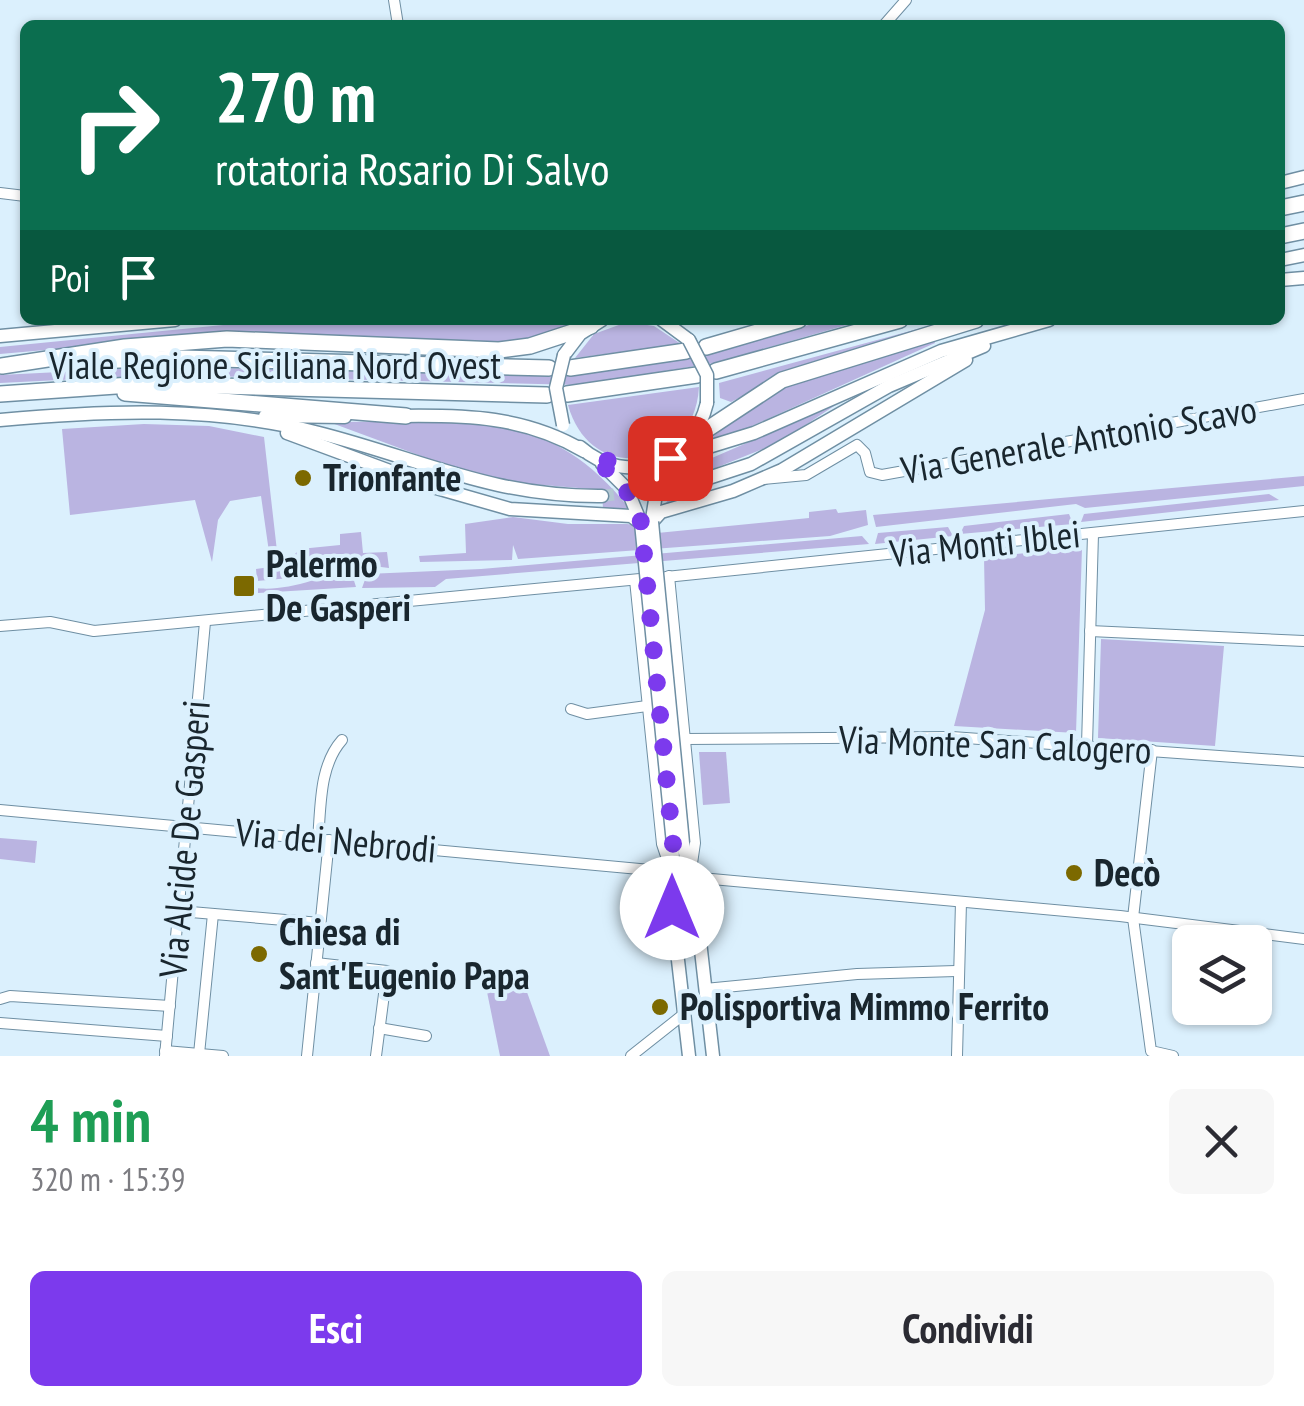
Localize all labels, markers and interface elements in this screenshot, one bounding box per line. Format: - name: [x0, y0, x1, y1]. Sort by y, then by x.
- text: 270 m: [215, 51, 376, 141]
- icon: right: [50, 60, 180, 190]
- text: rotatoria Rosario Di Salvo: [215, 139, 609, 197]
- icon: arrive: [111, 250, 166, 305]
- text: Poi: [50, 253, 91, 302]
- street label: Viale Regione Siciliana Nord Ovest: [48, 340, 501, 389]
- street label: Via Generale Antonio Scavo: [896, 383, 1260, 494]
- pin: [628, 416, 713, 501]
- icon: arrive: [643, 431, 698, 486]
- place label: Trionfante: [323, 452, 462, 501]
- marker: Trionfante: [292, 467, 314, 489]
- street label: Via Monti Iblei: [886, 508, 1083, 577]
- place label: Palermo De Gasperi: [266, 538, 411, 631]
- marker: Palermo De Gasperi: [231, 573, 257, 599]
- street label: Via Alcide De Gasperi: [147, 698, 220, 981]
- street label: Via Monte San Calogero: [837, 714, 1152, 773]
- street label: Via dei Nebrodi: [233, 806, 439, 873]
- place label: Decò: [1094, 847, 1160, 896]
- position arrow: [620, 856, 724, 960]
- marker: Decò: [1063, 862, 1085, 884]
- place label: Chiesa di Sant'Eugenio Papa: [279, 906, 530, 999]
- map controls: [1172, 925, 1272, 1025]
- button: layers: [1172, 925, 1272, 1025]
- marker: Chiesa di Sant'Eugenio Papa: [248, 943, 270, 965]
- place label: Polisportiva Mimmo Ferrito: [680, 981, 1049, 1030]
- marker: Polisportiva Mimmo Ferrito: [649, 996, 671, 1018]
- text: 4 min: [30, 1081, 151, 1159]
- button: close: [1169, 1089, 1274, 1194]
- text: 320 m · 15:39: [30, 1158, 185, 1200]
- button: Esci: [30, 1271, 642, 1386]
- button: Condividi: [662, 1271, 1274, 1386]

